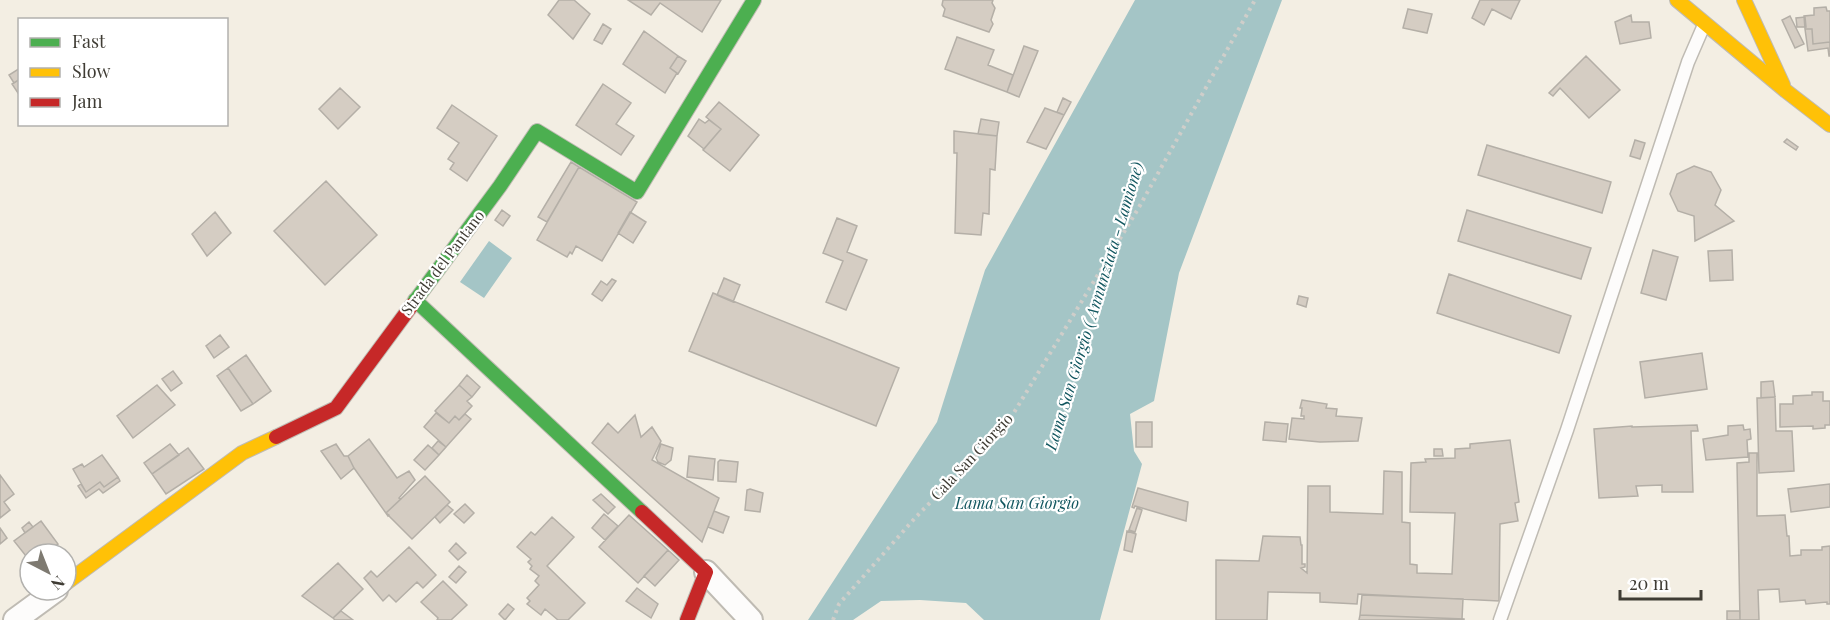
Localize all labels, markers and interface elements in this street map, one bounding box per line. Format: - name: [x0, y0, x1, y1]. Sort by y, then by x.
- legend: [18, 18, 228, 126]
- text: Fast: [72, 29, 106, 53]
- text: Slow: [72, 59, 110, 83]
- text: Jam: [71, 89, 102, 113]
- water label: Lama San Giorgio ( Annunziata - Lamione): [1039, 159, 1147, 453]
- street label: Strada del Pantano: [396, 206, 488, 319]
- street label: Cala San Giorgio: [926, 409, 1017, 504]
- water label: Lama San Giorgio: [954, 492, 1079, 513]
- north arrow: [18, 542, 78, 602]
- scale bar: [1620, 563, 1701, 601]
- text: 20 m: [1629, 571, 1669, 595]
- text: N: [47, 572, 70, 595]

